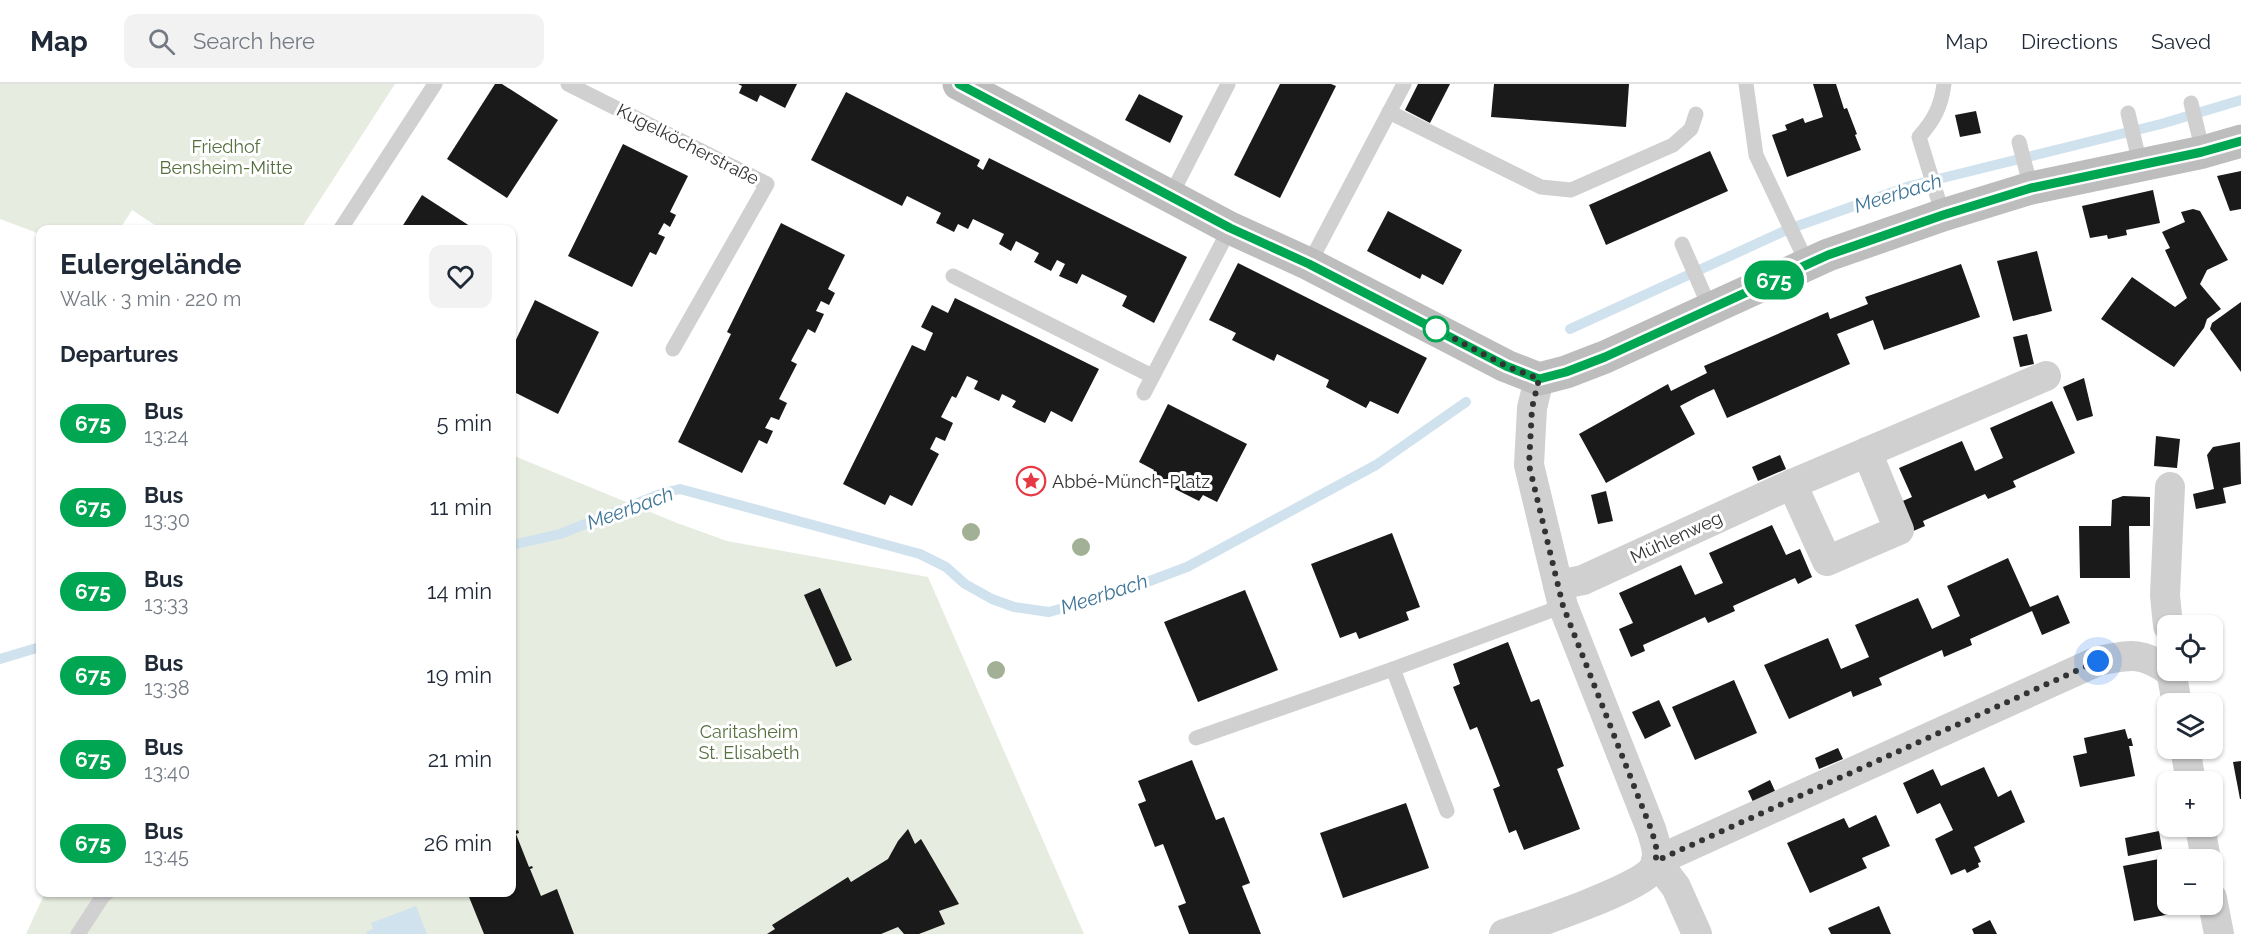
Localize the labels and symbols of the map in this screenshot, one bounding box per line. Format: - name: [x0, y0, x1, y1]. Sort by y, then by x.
- street label: Kugelköcherstraße: [613, 99, 763, 189]
- park label: Friedhof Bensheim-Mitte: [159, 136, 293, 178]
- water label: Meerbach: [1851, 168, 1945, 218]
- line badge: 675: [1740, 260, 1808, 300]
- unlabelled marker: [1423, 316, 1449, 342]
- place icon: Abbé-Münch-Platz: [1015, 465, 1047, 497]
- place label: Abbé-Münch-Platz: [1052, 471, 1210, 492]
- water label: Meerbach: [583, 481, 677, 535]
- street label: Mühlenweg: [1627, 507, 1725, 567]
- water label: Meerbach: [1057, 569, 1151, 619]
- your location: [2083, 646, 2113, 676]
- park label: Caritasheim St. Elisabeth: [698, 721, 800, 763]

